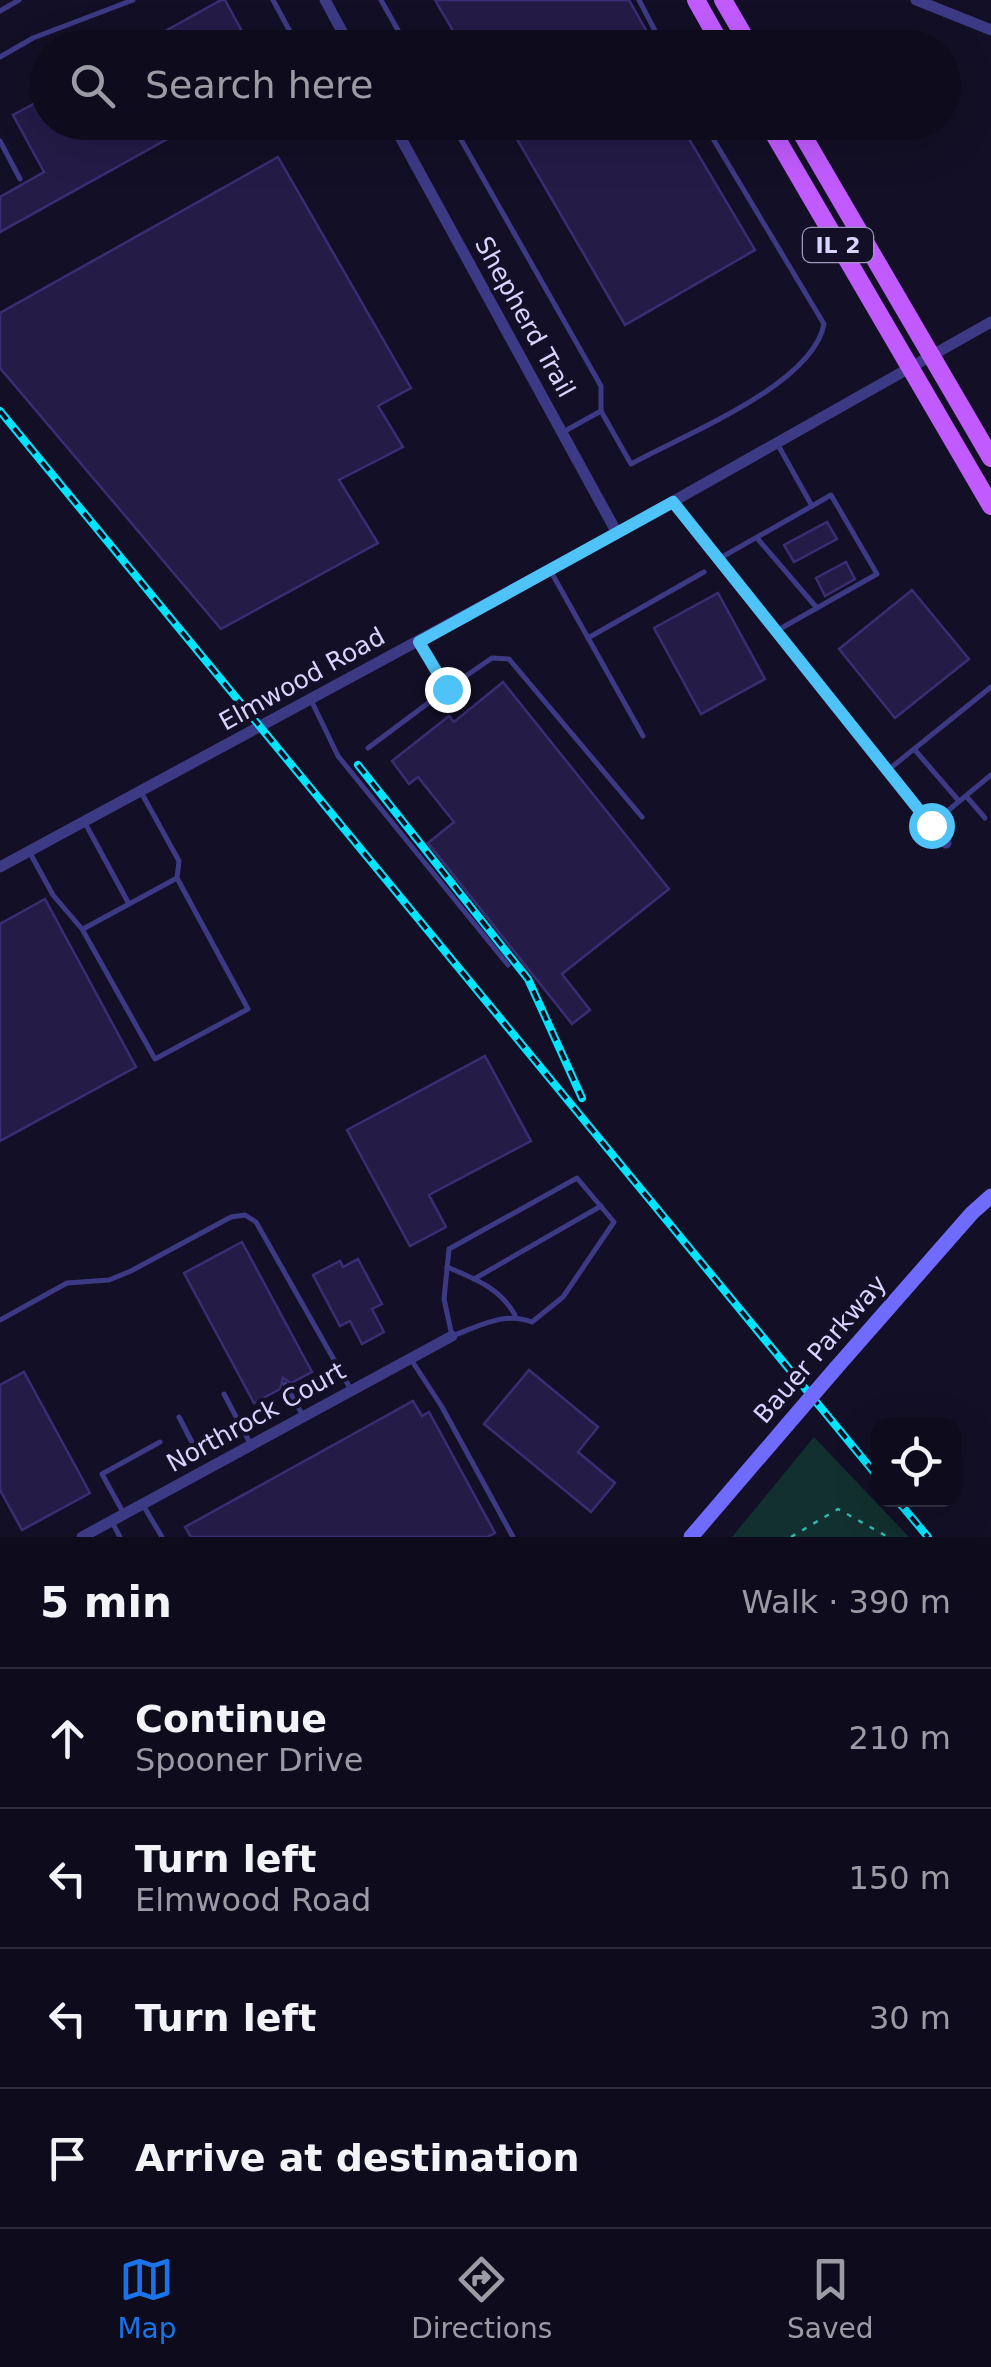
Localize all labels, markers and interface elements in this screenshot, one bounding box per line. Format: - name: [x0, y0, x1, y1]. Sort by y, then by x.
- search box: [30, 30, 961, 140]
- icon: search: [65, 58, 120, 113]
- text: Search here: [145, 63, 373, 107]
- road number: IL 2: [803, 228, 873, 262]
- street label: Shepherd Trail: [469, 232, 581, 402]
- street label: Elmwood Road: [214, 622, 390, 736]
- route end: [425, 667, 471, 713]
- route start: [909, 803, 955, 849]
- street label: Bauer Parkway: [748, 1269, 892, 1429]
- street label: Northrock Court: [162, 1356, 351, 1478]
- map controls: [871, 1417, 961, 1507]
- button: locate: [871, 1417, 961, 1507]
- text: 5 min: [40, 1578, 172, 1627]
- text: Walk · 390 m: [741, 1583, 951, 1621]
- text: Continue: [135, 1697, 327, 1741]
- icon: ahead: [40, 1711, 95, 1766]
- text: 210 m: [849, 1719, 951, 1757]
- text: Spooner Drive: [135, 1741, 363, 1779]
- text: Turn left: [135, 1837, 316, 1881]
- icon: left: [40, 1851, 95, 1906]
- text: 150 m: [849, 1859, 951, 1897]
- text: Elmwood Road: [135, 1881, 371, 1919]
- icon: left: [40, 1991, 95, 2046]
- text: Turn left: [135, 1996, 316, 2040]
- text: 30 m: [869, 1999, 951, 2037]
- icon: arrive: [40, 2131, 95, 2186]
- text: Arrive at destination: [135, 2136, 580, 2180]
- tab: Map: [117, 2252, 176, 2345]
- tab: Directions: [411, 2252, 552, 2345]
- tab: Saved: [787, 2252, 874, 2345]

